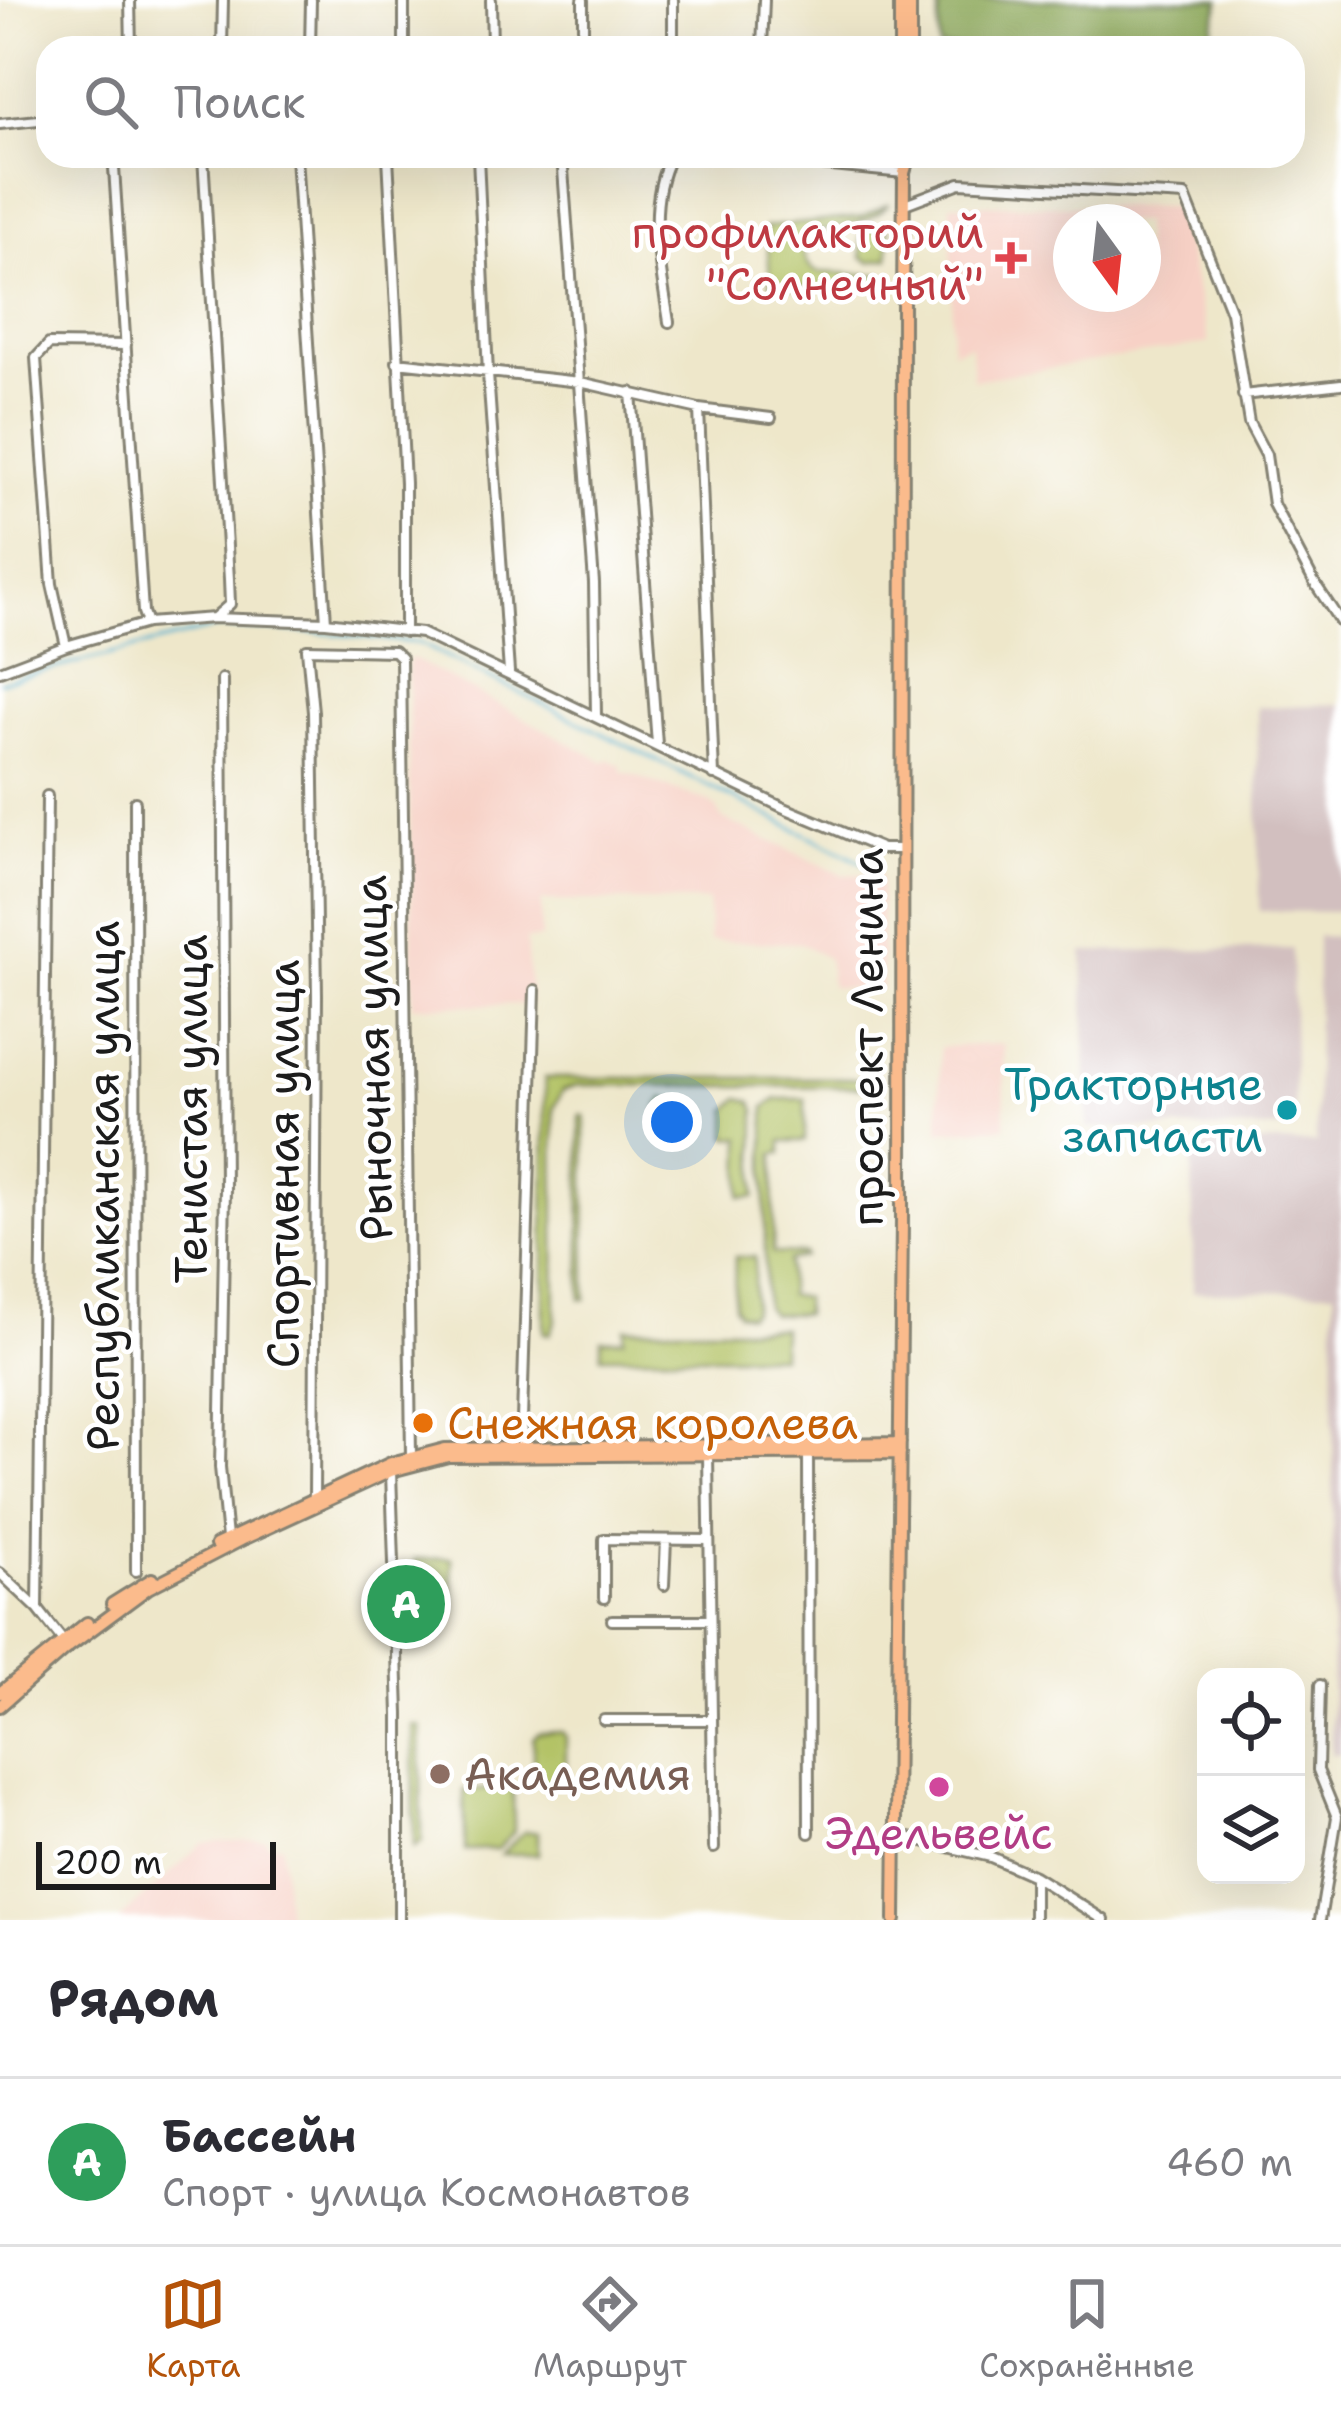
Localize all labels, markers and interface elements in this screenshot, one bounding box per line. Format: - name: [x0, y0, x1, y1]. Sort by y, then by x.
- search box: [36, 36, 1305, 168]
- icon: search: [78, 69, 144, 135]
- text: Поиск: [174, 72, 305, 132]
- place label: профилакторий "Солнечный": [631, 202, 984, 314]
- north arrow: [1053, 204, 1161, 312]
- marker: профилакторий "Солнечный": [995, 242, 1027, 274]
- street label: проспект Ленина: [837, 848, 897, 1226]
- street label: Рыночная улица: [340, 875, 406, 1241]
- street label: Республиканская улица: [73, 921, 133, 1451]
- street label: Тенистая улица: [161, 934, 221, 1284]
- street label: Спортивная улица: [253, 959, 313, 1369]
- place label: Тракторные запчасти: [1004, 1054, 1263, 1166]
- your location: [642, 1092, 702, 1152]
- marker: Тракторные запчасти: [1274, 1097, 1300, 1123]
- place label: Снежная королева: [447, 1393, 858, 1453]
- marker: Снежная королева: [410, 1410, 436, 1436]
- pin: A: [367, 1559, 445, 1649]
- map controls: [1197, 1668, 1305, 1884]
- button: locate: [1197, 1668, 1305, 1776]
- place label: Академия: [464, 1744, 691, 1804]
- marker: Академия: [427, 1761, 453, 1787]
- marker: Эдельвейс: [926, 1774, 952, 1800]
- button: layers: [1197, 1776, 1305, 1884]
- place label: Эдельвейс: [825, 1803, 1053, 1863]
- scale bar: [36, 1836, 276, 1889]
- text: 200 m: [54, 1840, 162, 1885]
- text: Рядом: [48, 1964, 219, 2032]
- text: Бассейн: [162, 2106, 357, 2166]
- text: A: [72, 2136, 102, 2188]
- text: 460 m: [1166, 2136, 1293, 2188]
- text: Спорт · улица Космонавтов: [162, 2166, 690, 2218]
- tab: Карта: [146, 2271, 241, 2388]
- tab: Маршрут: [533, 2271, 687, 2388]
- tab: Сохранённые: [979, 2271, 1195, 2388]

